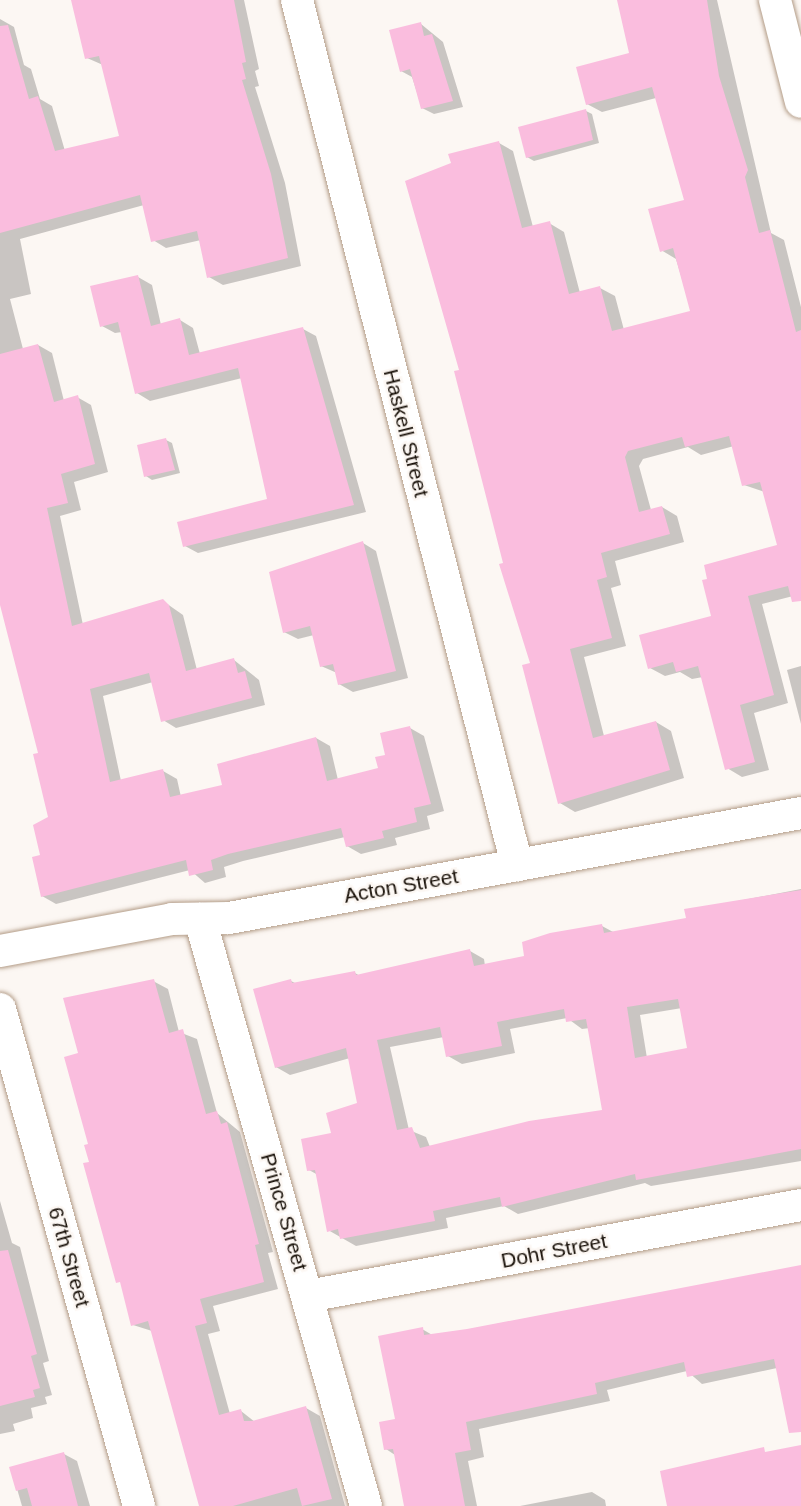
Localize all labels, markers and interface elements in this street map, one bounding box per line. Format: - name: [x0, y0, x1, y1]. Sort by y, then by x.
- street label: Haskell Street: [378, 367, 434, 499]
- street label: Acton Street: [342, 864, 460, 908]
- street label: Prince Street: [255, 1150, 313, 1274]
- street label: 67th Street: [43, 1204, 95, 1310]
- street label: Dohr Street: [499, 1228, 609, 1274]

